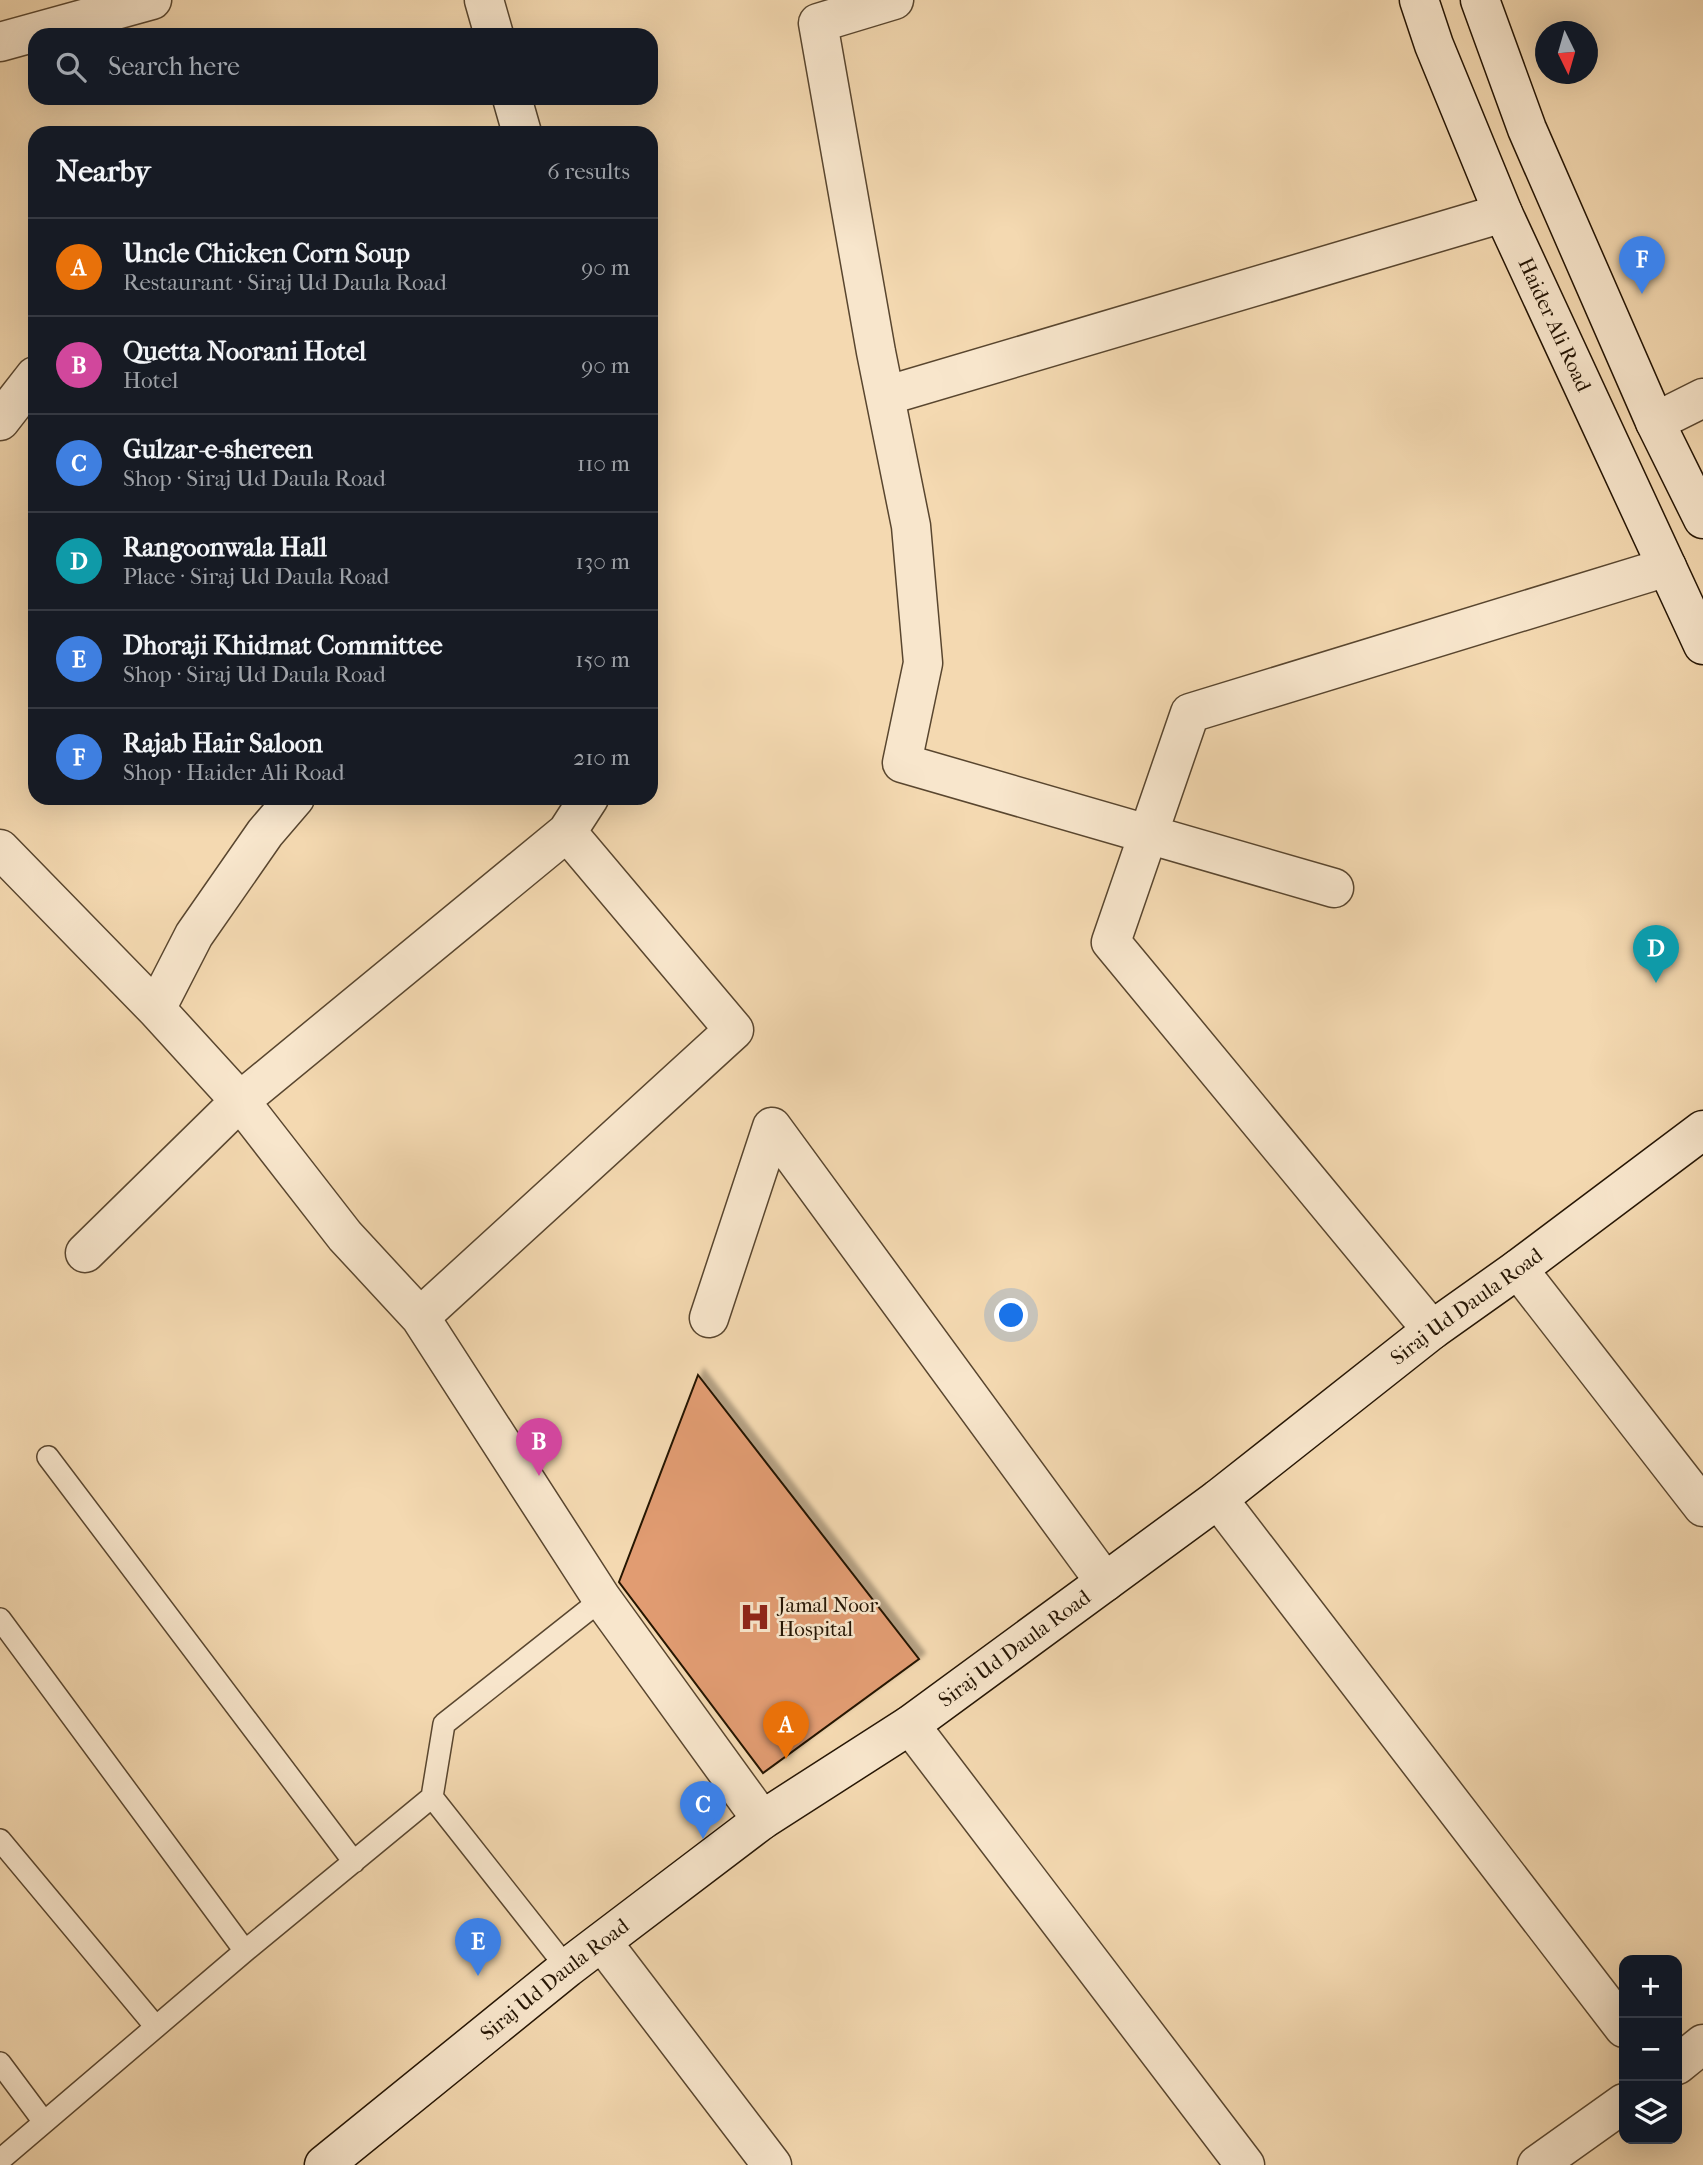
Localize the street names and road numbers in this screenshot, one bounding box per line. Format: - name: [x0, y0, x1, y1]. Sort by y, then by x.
- street label: Haider Ali Road: [1513, 254, 1596, 396]
- street label: Siraj Ud Daula Road: [1386, 1243, 1548, 1370]
- street label: Siraj Ud Daula Road: [934, 1585, 1095, 1712]
- street label: Siraj Ud Daula Road: [476, 1913, 634, 2045]

